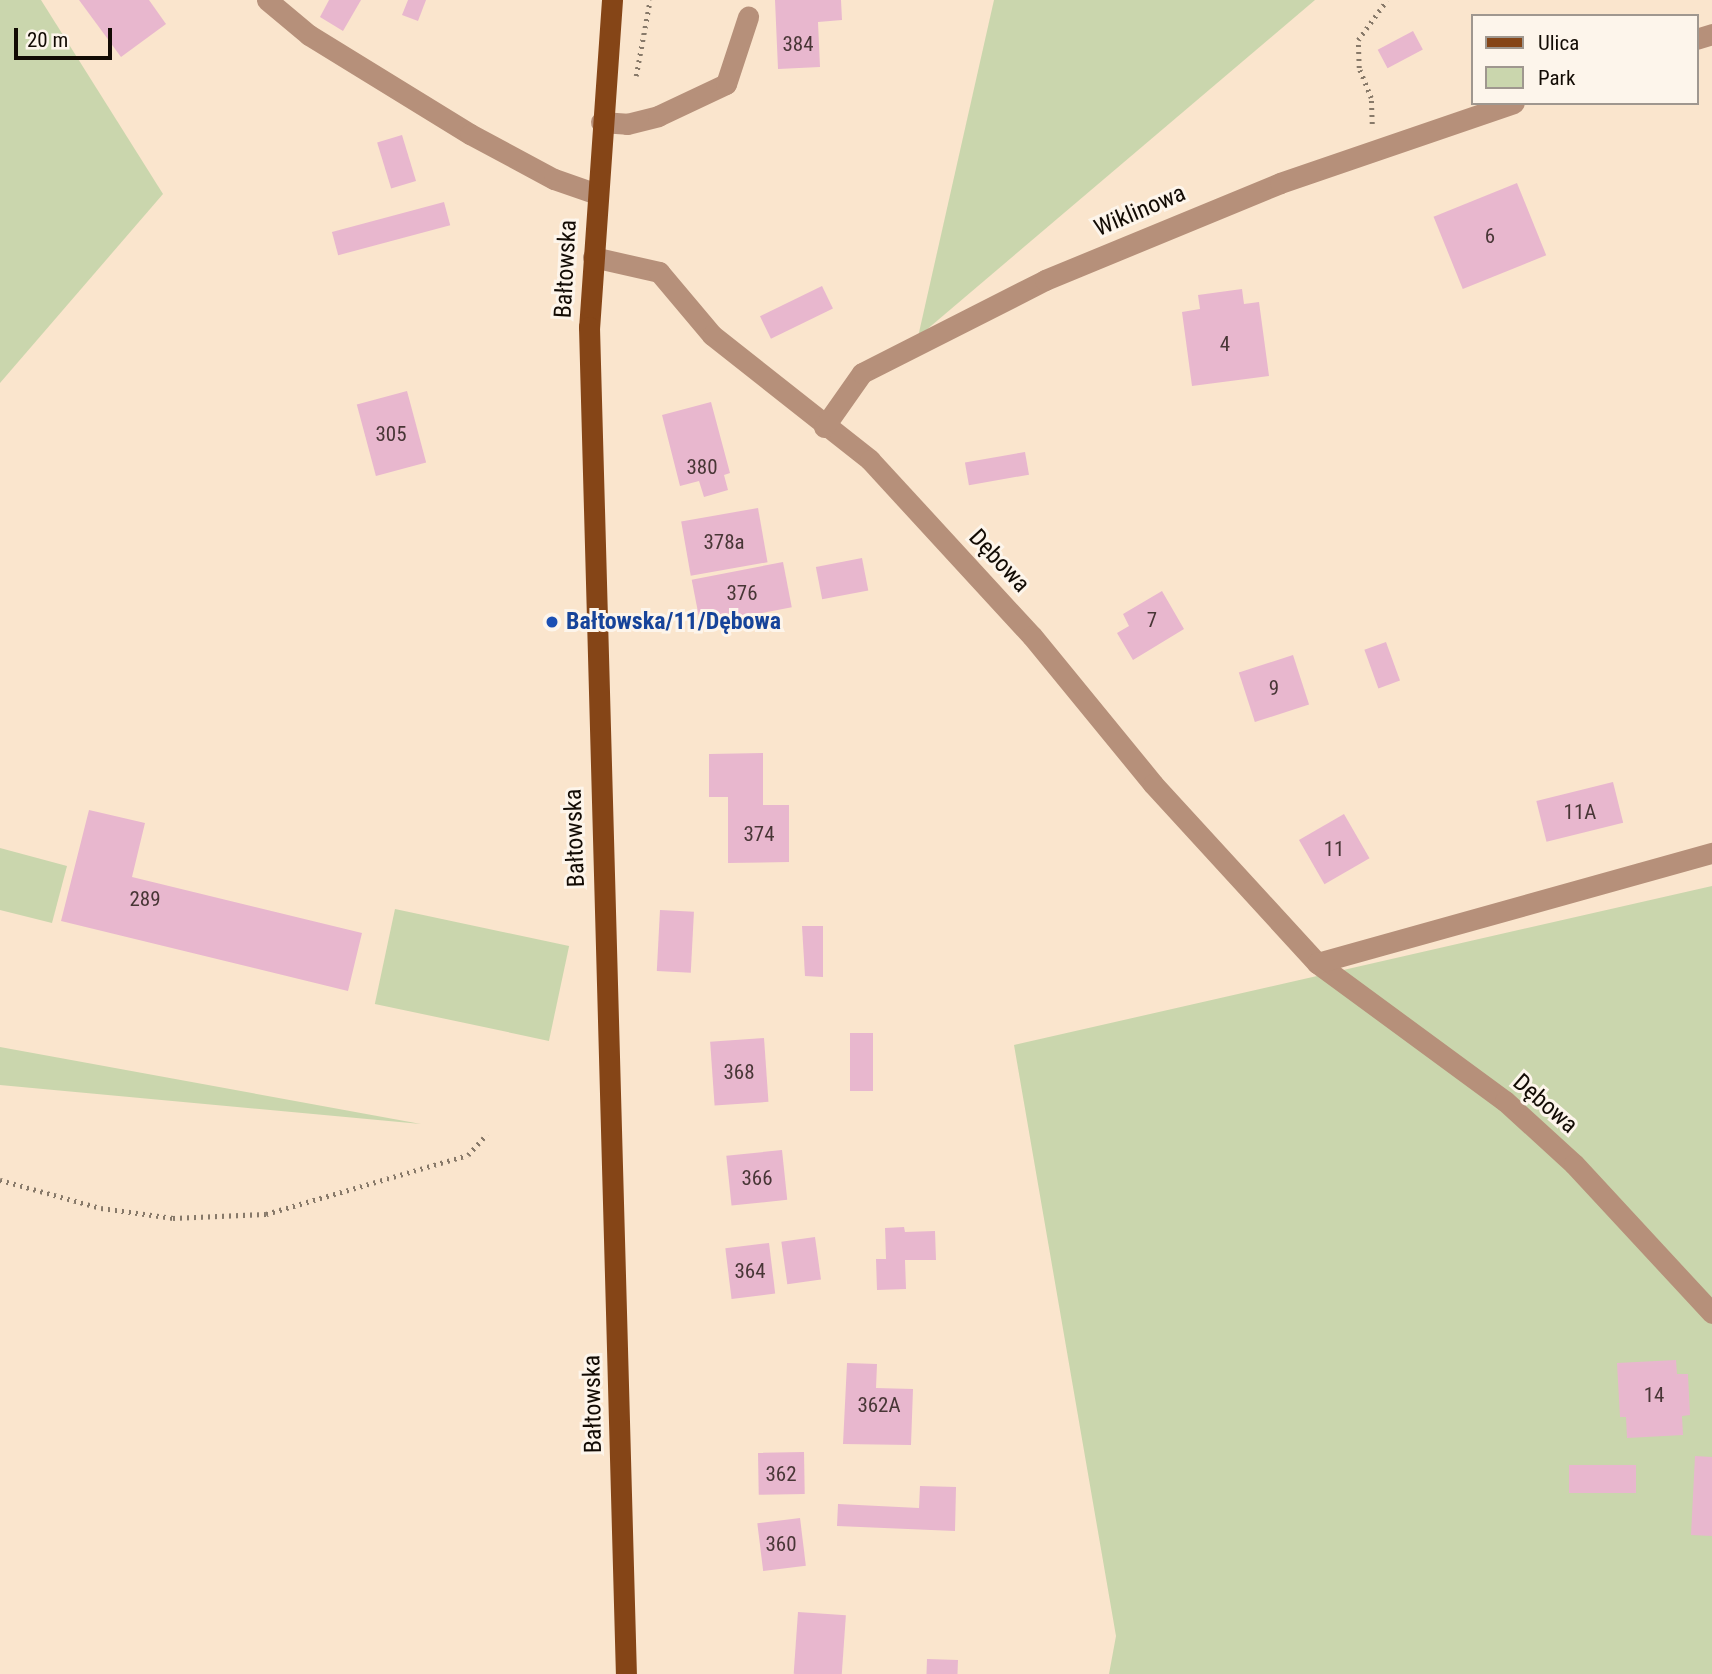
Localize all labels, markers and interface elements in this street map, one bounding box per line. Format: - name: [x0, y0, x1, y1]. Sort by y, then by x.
- scale bar: [18, 14, 116, 58]
- legend: [1470, 14, 1698, 105]
- text: 20 m: [27, 28, 68, 52]
- house number: 384: [782, 31, 814, 57]
- text: Ulica: [1538, 31, 1579, 55]
- text: Park: [1538, 66, 1575, 90]
- street label: Wiklinowa: [1090, 179, 1190, 243]
- street label: Bałtowska: [549, 219, 583, 319]
- house number: 6: [1485, 223, 1495, 249]
- house number: 4: [1220, 331, 1230, 357]
- house number: 305: [375, 421, 407, 447]
- house number: 380: [686, 454, 718, 480]
- street label: Dębowa: [963, 523, 1035, 599]
- house number: 378a: [703, 529, 745, 555]
- house number: 376: [726, 580, 758, 606]
- house number: 7: [1147, 607, 1157, 633]
- place label: Bałtowska/11/Dębowa: [566, 608, 781, 636]
- marker: Bałtowska/11/Dębowa: [544, 614, 560, 630]
- house number: 9: [1269, 675, 1279, 701]
- street label: Bałtowska: [559, 788, 591, 888]
- house number: 11A: [1564, 799, 1596, 825]
- house number: 374: [743, 821, 775, 847]
- house number: 11: [1324, 836, 1344, 862]
- house number: 289: [129, 886, 161, 912]
- house number: 368: [723, 1059, 755, 1085]
- street label: Dębowa: [1507, 1068, 1583, 1140]
- house number: 366: [741, 1165, 773, 1191]
- house number: 364: [734, 1258, 766, 1284]
- street label: Bałtowska: [578, 1355, 608, 1453]
- house number: 14: [1644, 1382, 1664, 1408]
- house number: 362A: [857, 1392, 901, 1418]
- house number: 362: [765, 1461, 797, 1487]
- house number: 360: [765, 1531, 797, 1557]

